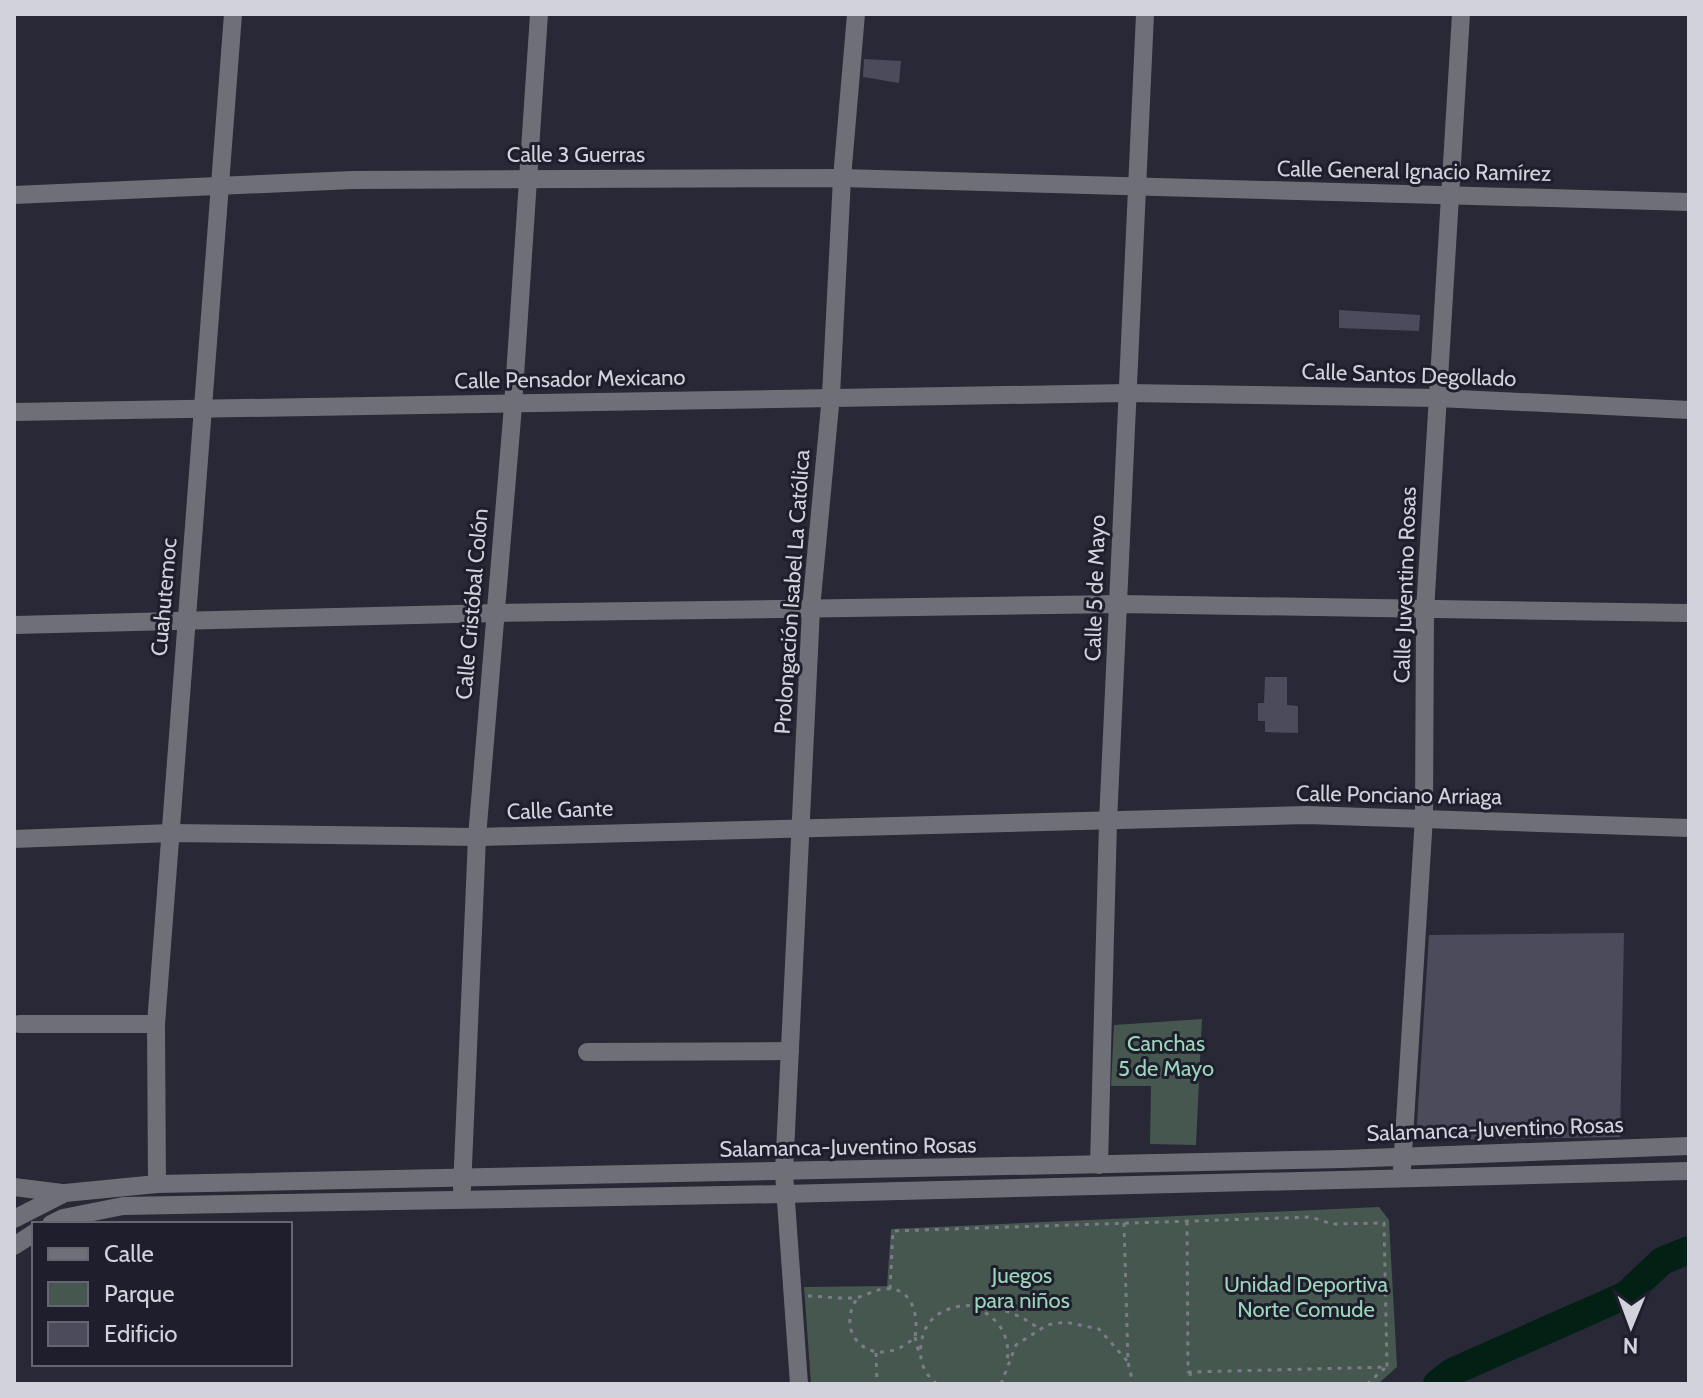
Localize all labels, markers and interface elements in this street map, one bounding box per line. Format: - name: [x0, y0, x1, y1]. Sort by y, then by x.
- street label: Calle 3 Guerras: [507, 141, 645, 168]
- street label: Calle General Ignacio Ramírez: [1277, 155, 1551, 187]
- street label: Calle Santos Degollado: [1301, 358, 1517, 392]
- street label: Calle Pensador Mexicano: [454, 363, 686, 395]
- street label: Prolongación Isabel La Católica: [769, 448, 815, 735]
- street label: Calle Juventino Rosas: [1388, 486, 1422, 684]
- street label: Calle Cristóbal Colón: [450, 507, 494, 701]
- street label: Calle 5 de Mayo: [1079, 514, 1111, 662]
- street label: Cuahutemoc: [145, 537, 183, 657]
- street label: Calle Ponciano Arriaga: [1296, 780, 1503, 810]
- street label: Calle Gante: [506, 795, 614, 825]
- park label: Canchas 5 de Mayo: [1118, 1030, 1214, 1082]
- street label: Salamanca-Juventino Rosas: [1366, 1111, 1624, 1147]
- street label: Salamanca-Juventino Rosas: [719, 1131, 977, 1163]
- legend: [32, 1222, 292, 1366]
- text: Calle: [104, 1239, 154, 1268]
- park label: Juegos para niños: [974, 1262, 1070, 1314]
- park label: Unidad Deportiva Norte Comude: [1224, 1271, 1389, 1323]
- text: Parque: [104, 1279, 174, 1308]
- north arrow: [1591, 1286, 1671, 1366]
- text: Edificio: [104, 1319, 178, 1348]
- text: N: [1623, 1332, 1639, 1359]

